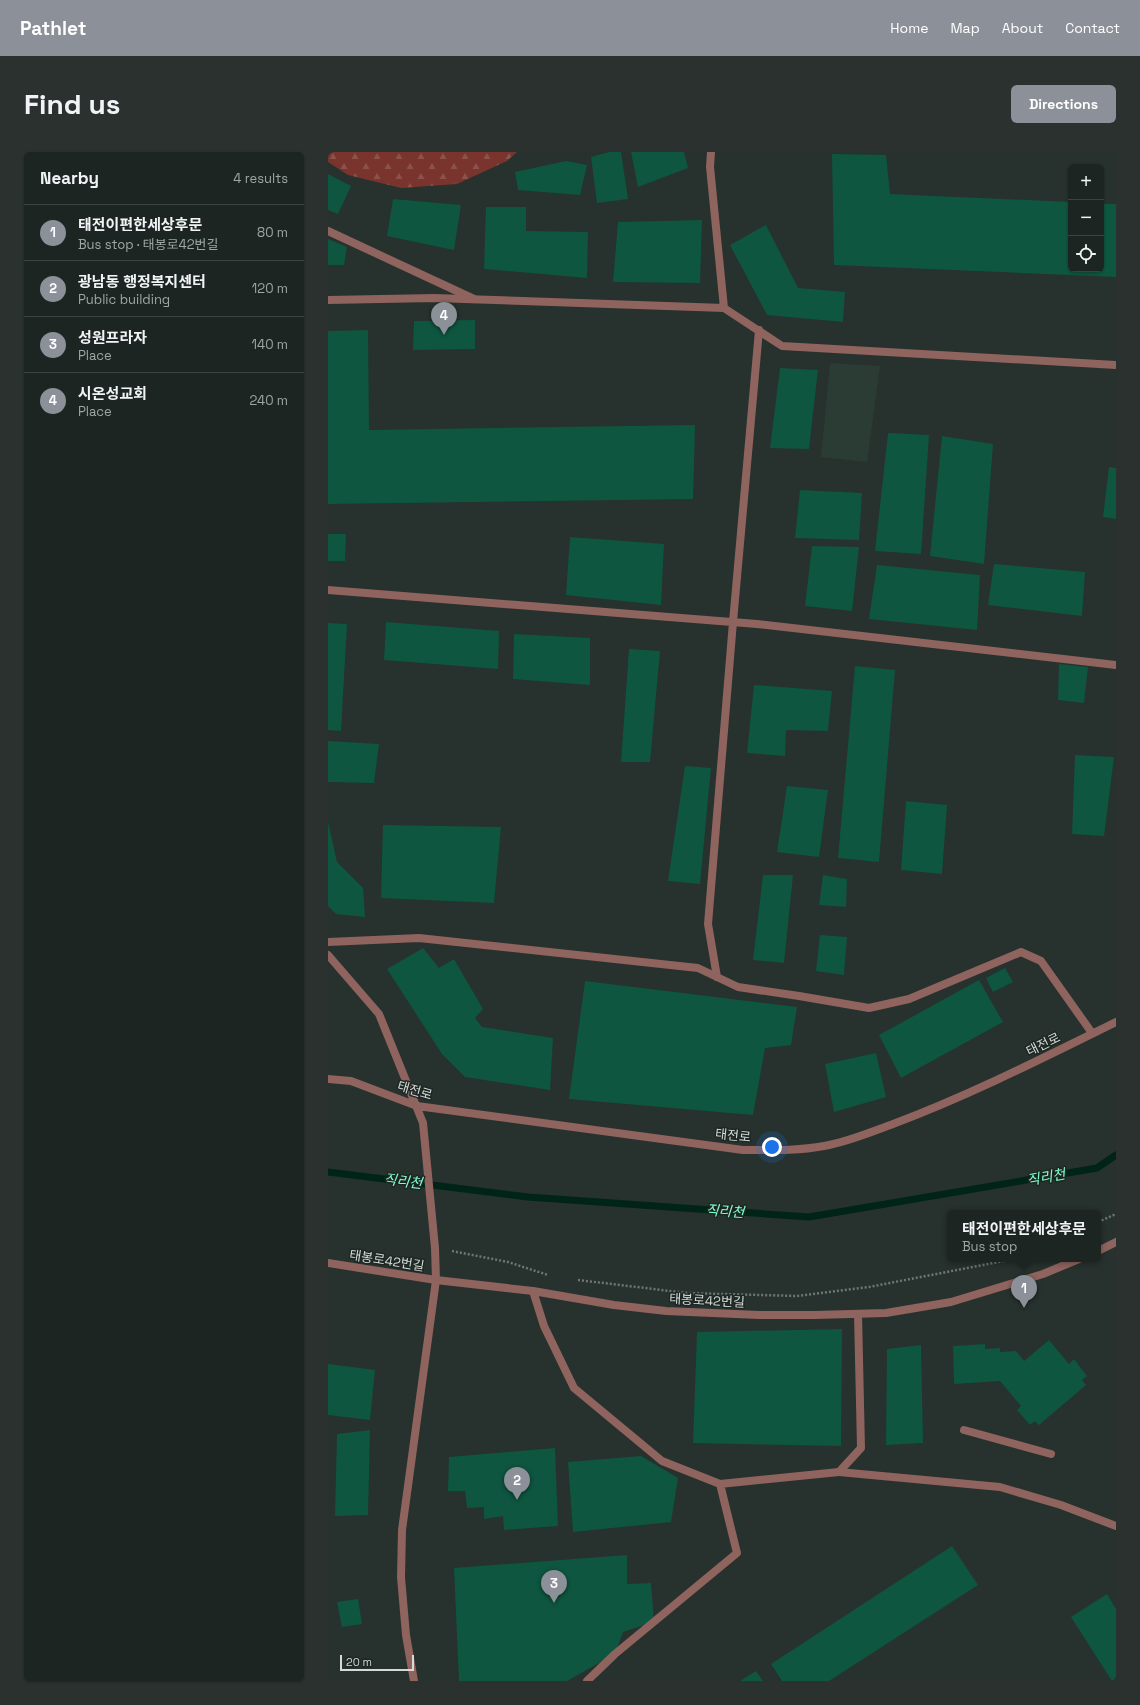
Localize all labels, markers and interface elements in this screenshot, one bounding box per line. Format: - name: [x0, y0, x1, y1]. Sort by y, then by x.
- text: Pathlet: [20, 16, 86, 41]
- text: Home: [890, 19, 928, 37]
- text: Map: [950, 19, 980, 37]
- text: About: [1002, 19, 1043, 37]
- text: Contact: [1065, 19, 1120, 37]
- button: Directions: [1011, 85, 1116, 123]
- text: Find us: [24, 86, 121, 122]
- map controls: [1068, 164, 1104, 272]
- button: +: [1068, 164, 1104, 200]
- text: Nearby: [40, 167, 99, 189]
- text: 4 results: [233, 170, 288, 187]
- button: −: [1068, 200, 1104, 236]
- text: 태전이편한세상후문: [78, 215, 202, 234]
- text: 1: [50, 224, 56, 241]
- text: 80 m: [257, 224, 288, 241]
- text: Bus stop · 태봉로42번길: [78, 236, 218, 253]
- button: locate: [1068, 236, 1104, 272]
- text: 광남동 행정복지센터: [78, 272, 206, 291]
- text: 2: [49, 280, 57, 297]
- text: 120 m: [252, 280, 288, 297]
- text: Public building: [78, 291, 170, 308]
- pin: 4: [431, 302, 457, 335]
- text: 성원프라자: [78, 328, 147, 347]
- text: 3: [49, 336, 57, 353]
- text: 140 m: [252, 336, 288, 353]
- text: Place: [78, 347, 112, 364]
- text: 시온성교회: [78, 384, 147, 403]
- text: 4: [49, 392, 57, 409]
- text: 240 m: [250, 392, 288, 409]
- text: Place: [78, 403, 112, 420]
- street label: 태전로: [1023, 1029, 1063, 1060]
- street label: 태전로: [395, 1077, 434, 1104]
- street label: 태전로: [714, 1125, 752, 1146]
- your location: [762, 1137, 782, 1157]
- water label: 직리천: [1025, 1165, 1068, 1189]
- water label: 직리천: [383, 1170, 424, 1192]
- water label: 직리천: [705, 1201, 746, 1221]
- popup: [947, 1210, 1101, 1262]
- text: 태전이편한세상후문: [962, 1219, 1086, 1238]
- text: Bus stop: [962, 1238, 1018, 1255]
- street label: 태봉로42번길: [348, 1246, 426, 1275]
- pin: 1: [1011, 1275, 1037, 1308]
- street label: 태봉로42번길: [669, 1290, 745, 1311]
- pin: 2: [504, 1467, 530, 1500]
- pin: 3: [541, 1570, 567, 1603]
- scale bar: [340, 1653, 414, 1672]
- text: 20 m: [346, 1655, 372, 1669]

